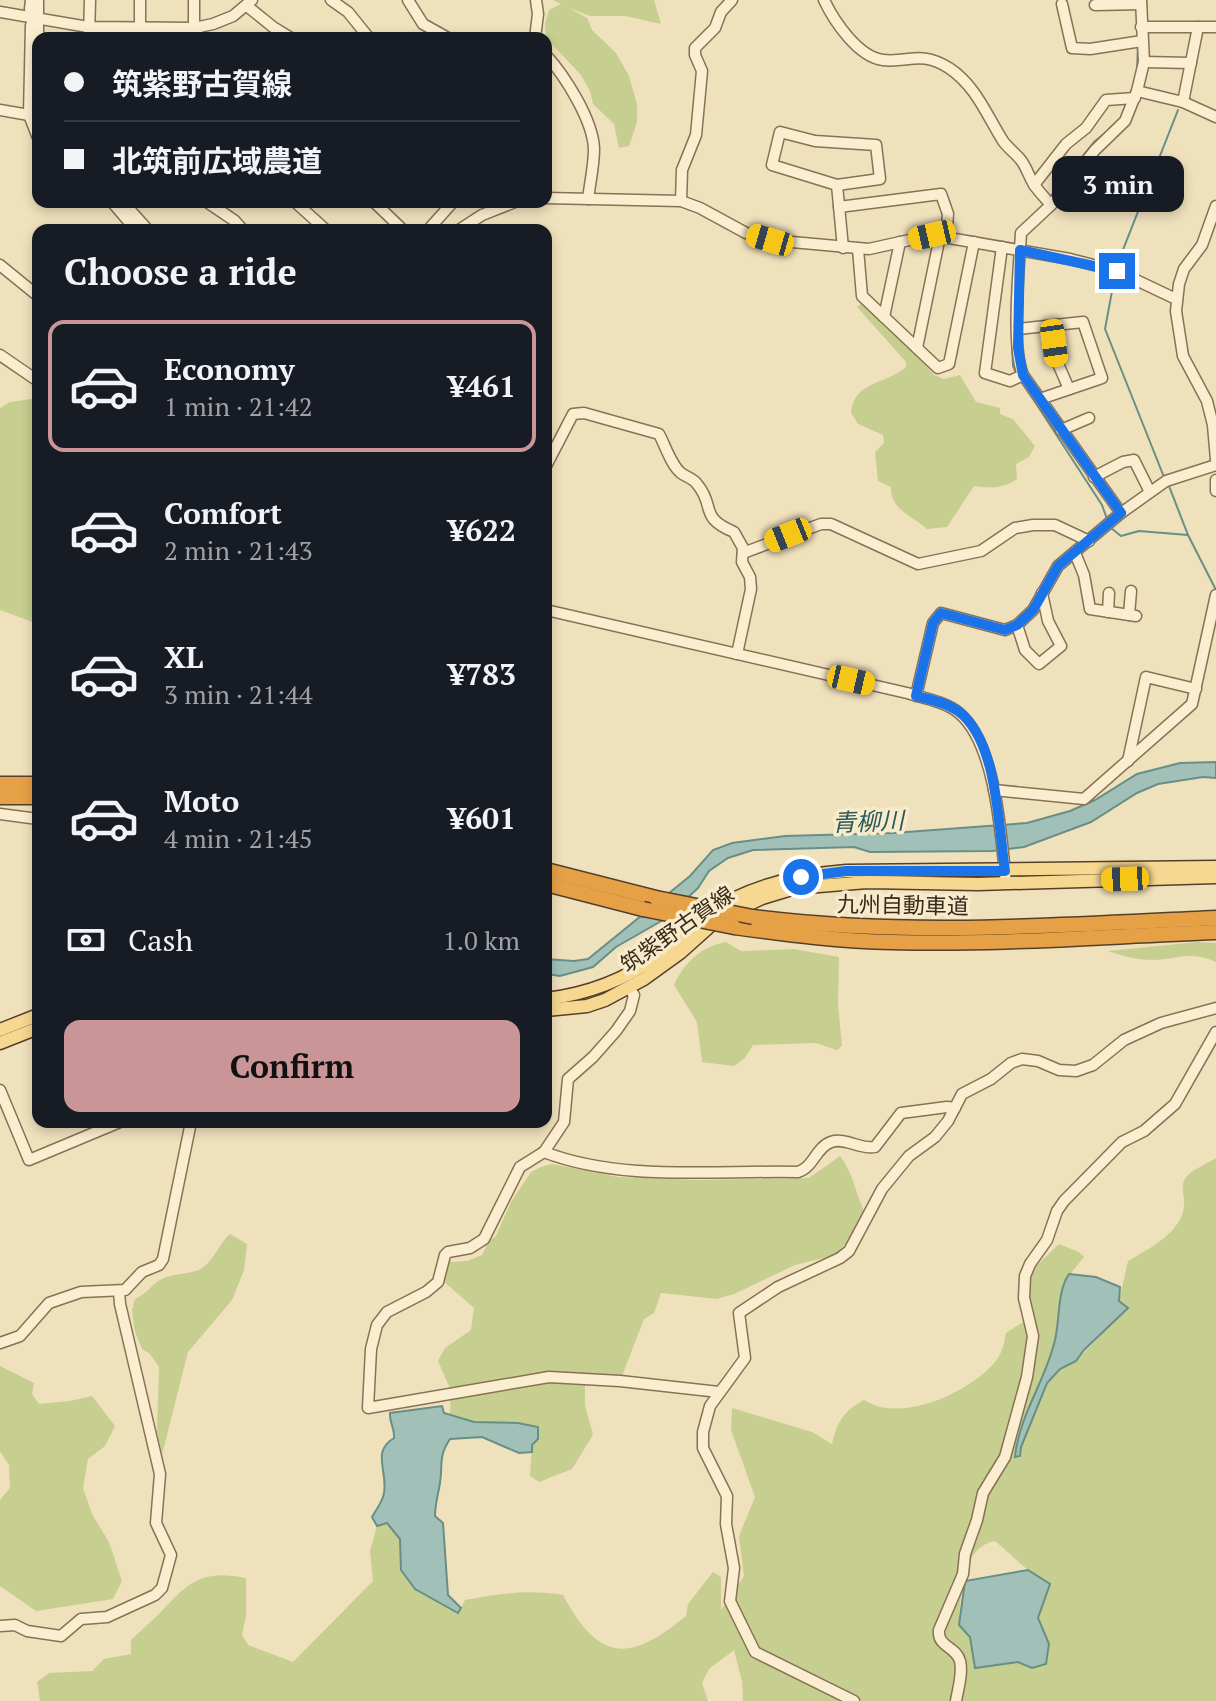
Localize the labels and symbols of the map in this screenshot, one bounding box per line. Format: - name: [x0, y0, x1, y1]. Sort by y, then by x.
- callout: 3 min: [1051, 155, 1183, 211]
- car: [906, 218, 958, 252]
- car: [744, 222, 796, 258]
- route end: [1099, 253, 1135, 289]
- car: [1039, 318, 1069, 368]
- car: [761, 515, 815, 555]
- car: [825, 663, 877, 697]
- water label: 青柳川: [831, 804, 907, 838]
- route start: [783, 859, 819, 895]
- car: [1101, 866, 1149, 892]
- street label: 筑紫野古賀線: [614, 879, 739, 978]
- street label: 九州自動車道: [837, 889, 969, 920]

